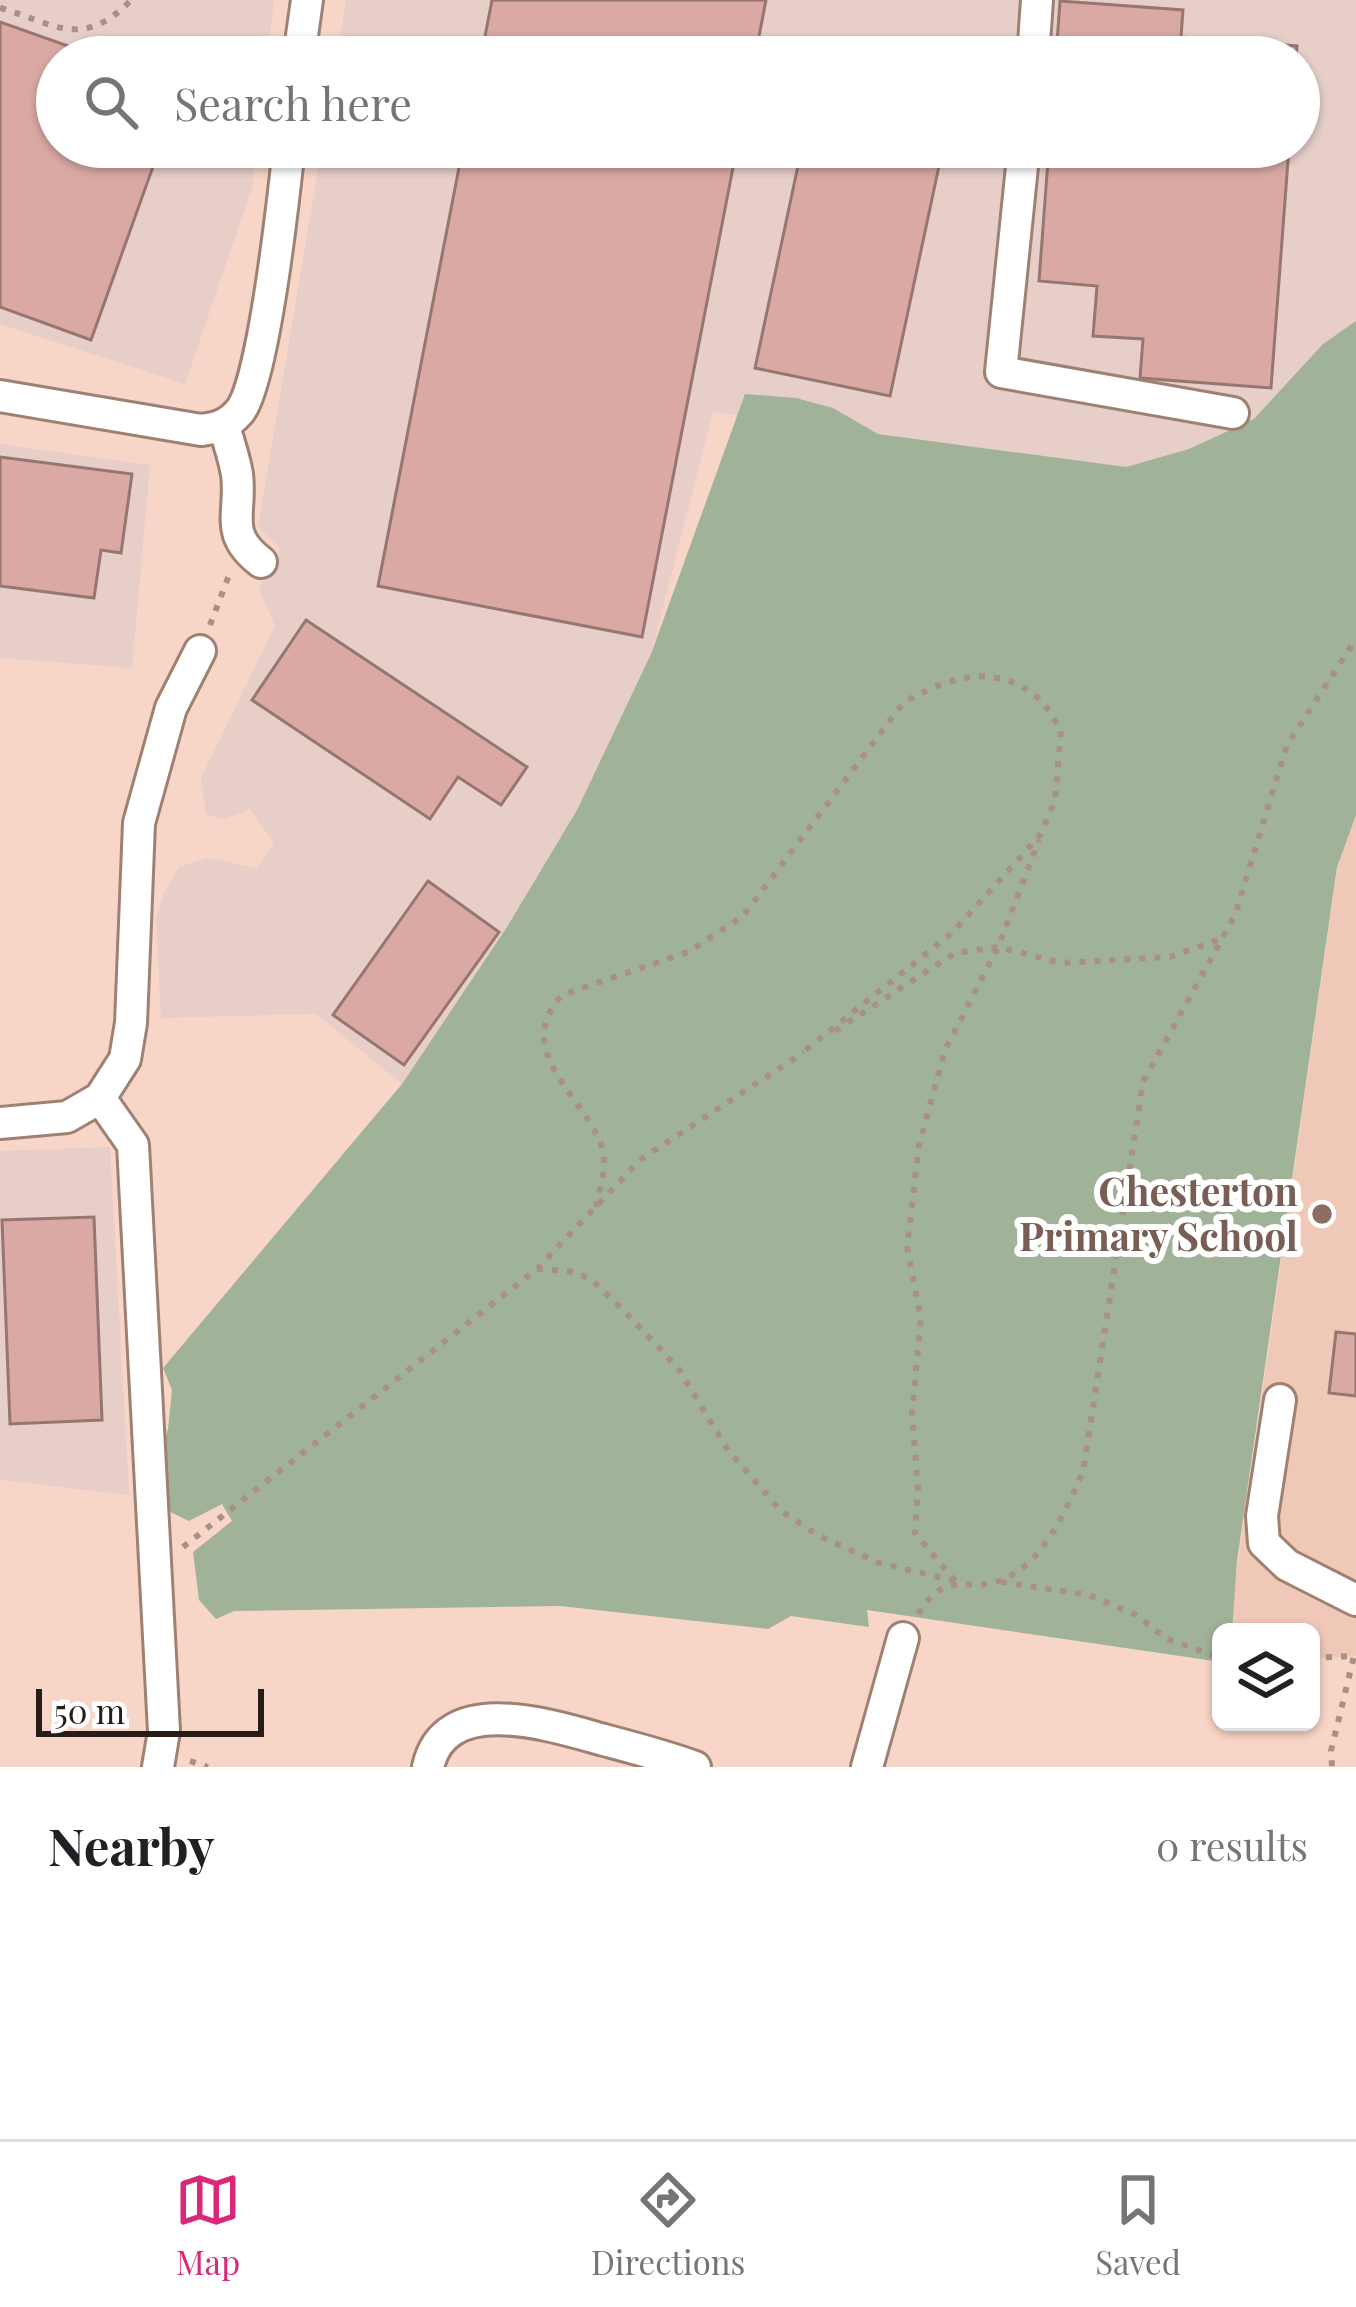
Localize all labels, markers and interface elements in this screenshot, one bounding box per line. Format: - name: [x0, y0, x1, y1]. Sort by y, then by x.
- search box: [36, 36, 1320, 168]
- icon: search: [78, 69, 144, 135]
- text: Search here: [174, 72, 412, 132]
- place label: Chesterton Primary School: [1019, 1164, 1298, 1261]
- marker: Chesterton Primary School: [1309, 1201, 1335, 1227]
- map controls: [1212, 1623, 1320, 1731]
- button: layers: [1212, 1623, 1320, 1731]
- scale bar: [36, 1683, 264, 1736]
- text: 50 m: [54, 1688, 125, 1732]
- text: Nearby: [48, 1811, 214, 1879]
- text: 0 results: [1156, 1819, 1308, 1871]
- tab: Map: [175, 2167, 241, 2283]
- tab: Directions: [591, 2167, 745, 2283]
- tab: Saved: [1095, 2167, 1181, 2283]

